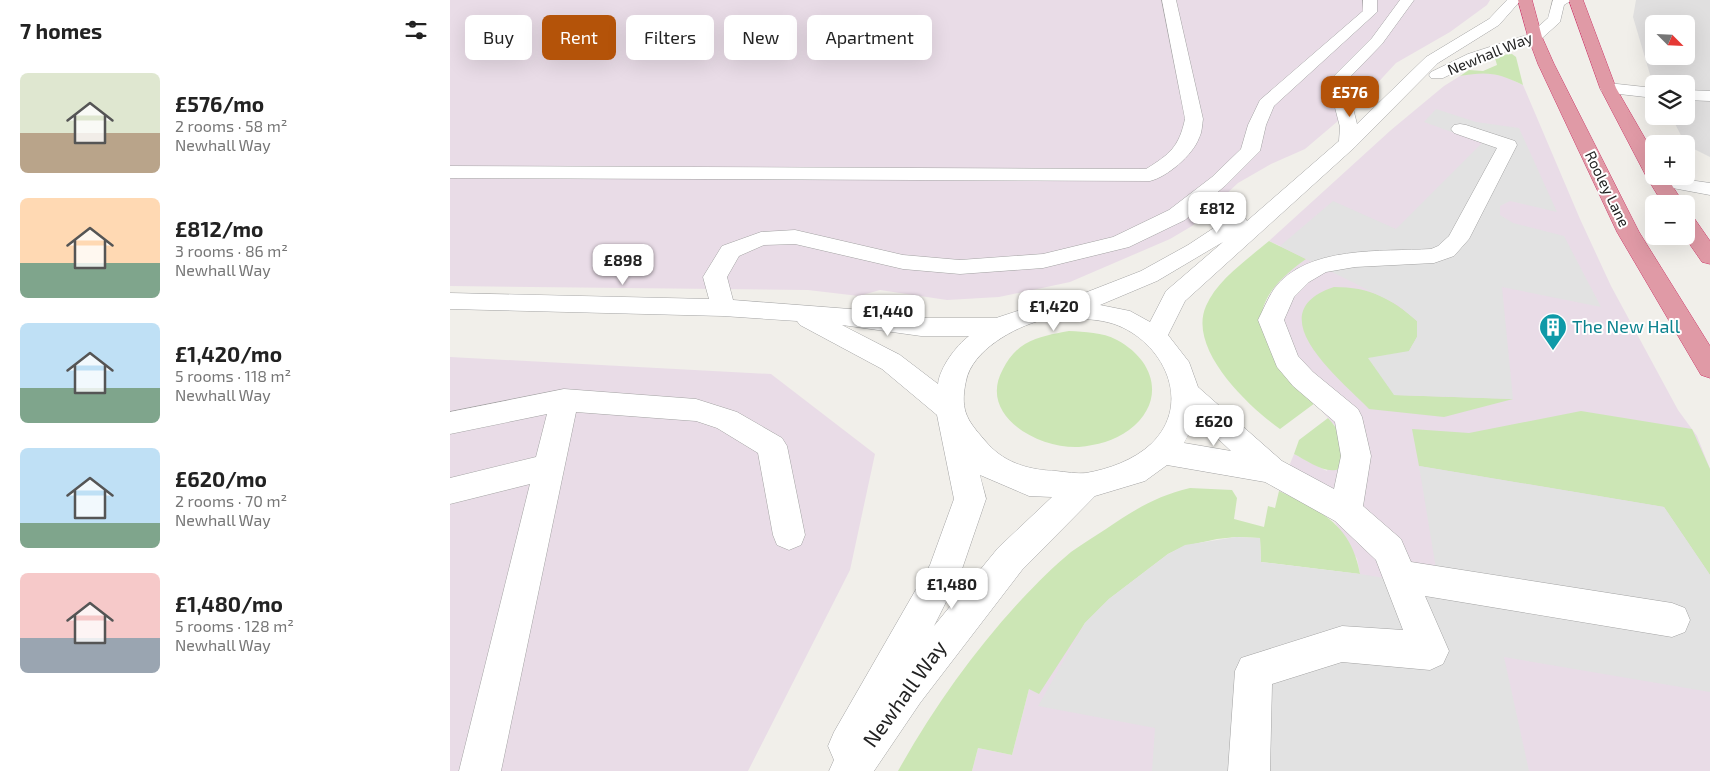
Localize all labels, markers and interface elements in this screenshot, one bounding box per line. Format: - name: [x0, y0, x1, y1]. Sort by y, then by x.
- chip: Buy: [465, 15, 532, 60]
- chip: Rent: [542, 15, 616, 60]
- chip: Filters: [626, 15, 714, 60]
- chip: New: [724, 15, 797, 60]
- chip: Apartment: [807, 15, 932, 60]
- north arrow: [1645, 15, 1695, 65]
- map controls: [1645, 15, 1695, 245]
- icon: filters: [402, 16, 430, 44]
- text: 7 homes: [20, 18, 102, 43]
- street label: Newhall Way: [1445, 28, 1535, 78]
- button: layers: [1645, 75, 1695, 125]
- pin: £576: [1320, 76, 1380, 118]
- text: £576: [1332, 82, 1368, 101]
- text: £576/mo: [175, 91, 264, 116]
- icon: home: [60, 93, 120, 153]
- text: 2 rooms · 58 m²: [175, 116, 288, 135]
- text: Newhall Way: [175, 135, 271, 154]
- button: +: [1645, 135, 1695, 185]
- street label: Rooley Lane: [1582, 148, 1634, 230]
- pin: £812: [1187, 192, 1247, 234]
- button: −: [1645, 195, 1695, 245]
- text: £812: [1199, 198, 1235, 217]
- text: £812/mo: [175, 216, 263, 241]
- icon: home: [60, 218, 120, 278]
- text: 3 rooms · 86 m²: [175, 241, 288, 260]
- pin: £898: [593, 244, 653, 286]
- text: £898: [604, 250, 642, 269]
- text: Newhall Way: [175, 260, 271, 279]
- pin: £1,420: [1013, 290, 1095, 332]
- pin: £1,440: [847, 294, 929, 337]
- text: £1,420: [1029, 296, 1079, 315]
- text: £1,440: [863, 301, 913, 320]
- building icon: The New Hall: [1538, 312, 1568, 351]
- place label: The New Hall: [1572, 315, 1681, 337]
- text: £1,420/mo: [175, 341, 282, 366]
- icon: home: [60, 343, 120, 403]
- text: 5 rooms · 118 m²: [175, 366, 291, 385]
- text: Newhall Way: [175, 385, 271, 404]
- pin: £620: [1184, 404, 1244, 447]
- text: £620: [1195, 411, 1233, 430]
- text: £620/mo: [175, 466, 267, 491]
- icon: home: [60, 468, 120, 528]
- text: 2 rooms · 70 m²: [175, 491, 287, 510]
- text: Newhall Way: [175, 510, 271, 529]
- pin: £1,480: [911, 568, 993, 610]
- text: £1,480: [927, 574, 977, 593]
- text: £1,480/mo: [175, 591, 283, 616]
- icon: home: [60, 593, 120, 653]
- text: 5 rooms · 128 m²: [175, 616, 294, 635]
- text: Newhall Way: [175, 635, 271, 654]
- street label: Newhall Way: [857, 635, 951, 751]

